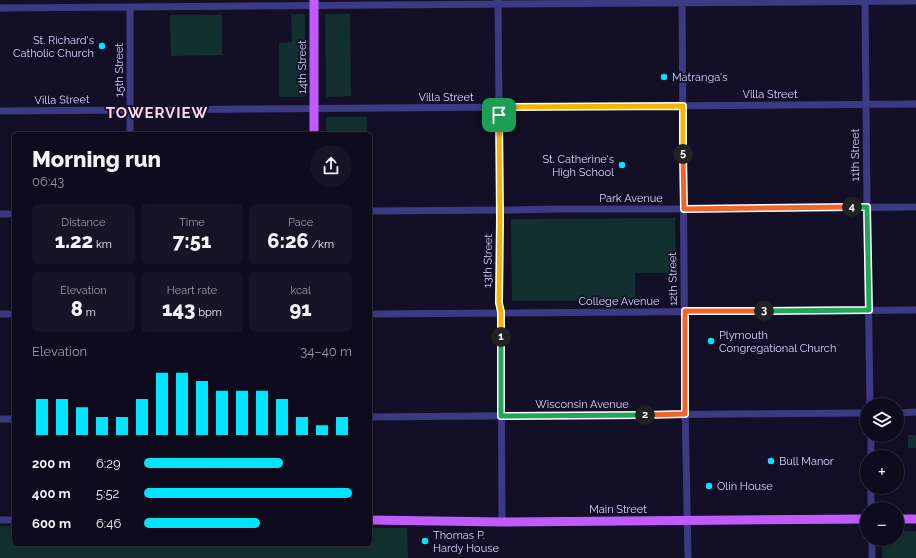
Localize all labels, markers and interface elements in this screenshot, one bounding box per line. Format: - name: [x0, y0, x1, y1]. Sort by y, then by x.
- place label: St. Richard's Catholic Church: [13, 34, 94, 60]
- street label: 14th Street: [296, 40, 309, 94]
- marker: St. Richard's Catholic Church: [97, 41, 107, 51]
- street label: 15th Street: [113, 43, 126, 97]
- place label: Matranga's: [672, 71, 728, 84]
- marker: Matranga's: [659, 72, 669, 82]
- street label: Villa Street: [742, 88, 798, 101]
- street label: Villa Street: [418, 91, 474, 104]
- street label: Villa Street: [34, 93, 90, 107]
- pin: [482, 98, 516, 132]
- district label: TOWERVIEW: [106, 104, 208, 122]
- icon: arrive: [488, 104, 510, 126]
- street label: 11th Street: [849, 128, 862, 181]
- pin: 5: [673, 144, 693, 164]
- button: share: [310, 145, 352, 187]
- text: Morning run: [32, 146, 161, 172]
- text: 5: [680, 147, 686, 160]
- place label: St. Catherine's High School: [542, 153, 614, 179]
- marker: St. Catherine's High School: [617, 160, 627, 170]
- text: 06:43: [32, 174, 64, 189]
- street label: Park Avenue: [599, 192, 663, 205]
- pin: 4: [842, 197, 862, 217]
- text: 4: [849, 200, 855, 213]
- text: Distance: [61, 216, 105, 229]
- text: Time: [179, 216, 205, 229]
- text: Pace: [288, 216, 313, 229]
- text: 1.22: [55, 229, 93, 253]
- text: 7:51: [173, 229, 211, 253]
- text: 6:26: [267, 229, 309, 253]
- street label: 13th Street: [481, 234, 495, 288]
- text: km: [93, 238, 112, 251]
- text: /km: [309, 238, 334, 251]
- street label: 12th Street: [666, 252, 680, 306]
- text: Elevation: [60, 284, 107, 297]
- text: Heart rate: [167, 284, 217, 297]
- text: kcal: [290, 284, 311, 297]
- street label: College Avenue: [579, 295, 660, 308]
- text: 8: [71, 297, 83, 321]
- text: 143: [162, 297, 195, 321]
- text: 91: [290, 297, 312, 321]
- pin: 3: [754, 301, 774, 321]
- text: 3: [761, 304, 767, 317]
- text: m: [83, 306, 96, 319]
- text: bpm: [195, 306, 222, 319]
- pin: 1: [491, 327, 511, 347]
- place label: Plymouth Congregational Church: [719, 329, 836, 355]
- text: 1: [498, 330, 504, 343]
- marker: Plymouth Congregational Church: [706, 336, 716, 346]
- text: Elevation: [32, 344, 87, 359]
- text: 34–40 m: [300, 344, 352, 359]
- street label: Wisconsin Avenue: [535, 398, 629, 411]
- map controls: [860, 398, 904, 546]
- button: layers: [860, 398, 904, 442]
- pin: 2: [635, 405, 655, 425]
- text: 2: [642, 408, 648, 421]
- button: +: [860, 450, 904, 494]
- place label: Bull Manor: [779, 455, 834, 468]
- text: 200 m: [32, 456, 71, 471]
- text: 6:29: [96, 456, 121, 471]
- marker: Bull Manor: [766, 456, 776, 466]
- place label: Olin House: [717, 480, 773, 493]
- marker: Olin House: [704, 481, 714, 491]
- text: 400 m: [32, 486, 71, 501]
- text: 5:52: [96, 486, 119, 501]
- button: −: [860, 502, 904, 546]
- street label: Main Street: [589, 503, 647, 516]
- text: 600 m: [32, 516, 71, 531]
- text: 6:46: [96, 516, 121, 531]
- place label: Thomas P. Hardy House: [433, 529, 499, 555]
- marker: Thomas P. Hardy House: [420, 536, 430, 546]

